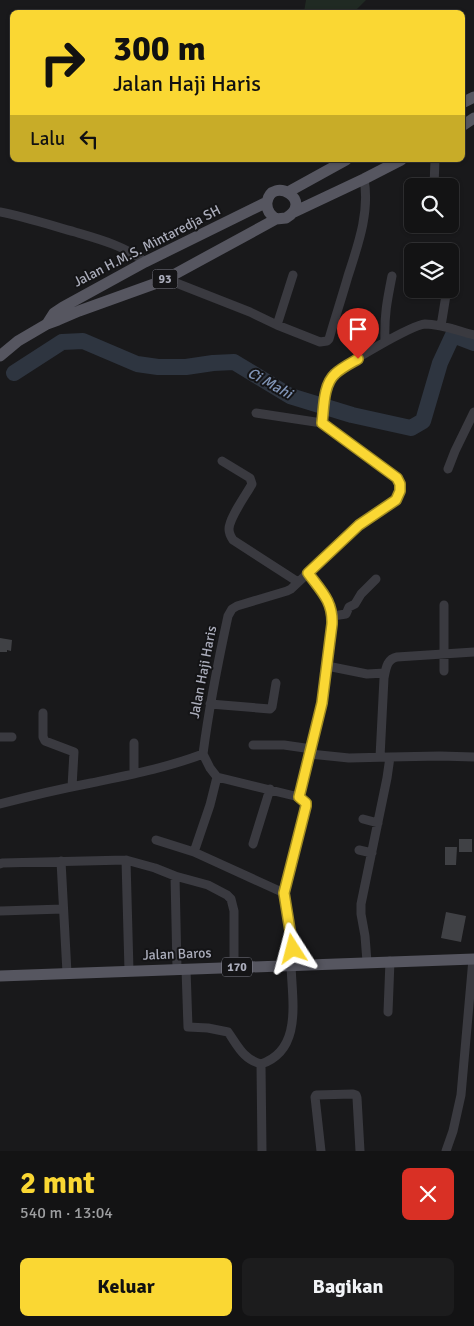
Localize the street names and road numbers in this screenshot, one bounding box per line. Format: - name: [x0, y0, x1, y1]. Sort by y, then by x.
- street label: Jalan H.M.S. Mintaredja SH: [71, 201, 223, 291]
- road number: 93: [152, 270, 178, 288]
- street label: Jalan Haji Haris: [186, 624, 220, 720]
- street label: Jalan Baros: [142, 944, 212, 964]
- road number: 170: [222, 958, 252, 976]

